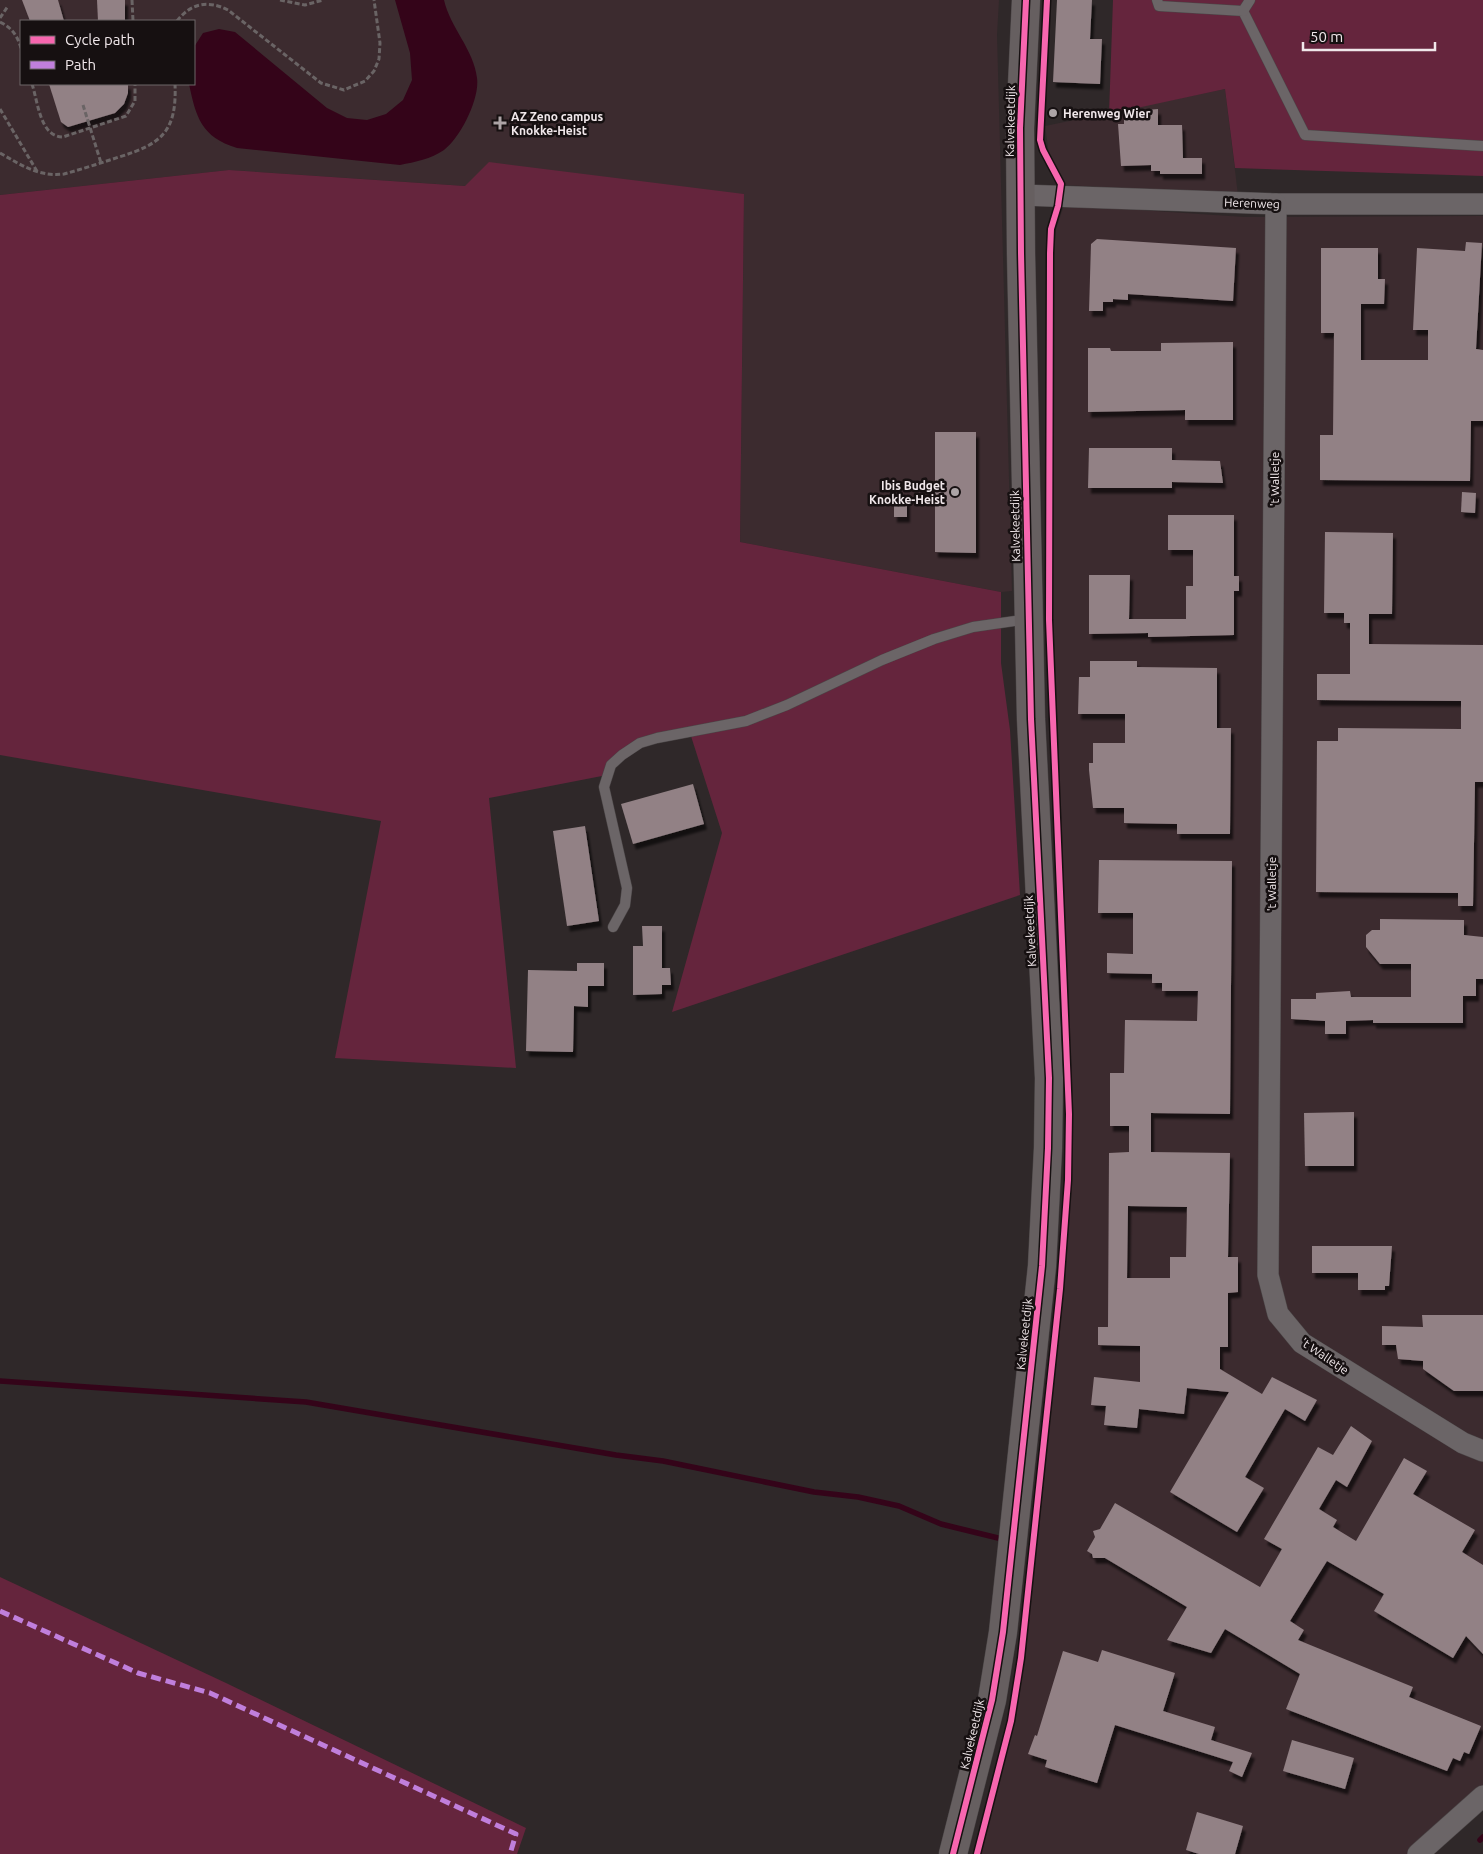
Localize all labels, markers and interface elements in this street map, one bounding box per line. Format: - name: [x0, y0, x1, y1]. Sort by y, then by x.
- legend: [20, 20, 195, 85]
- scale bar: [1303, 20, 1436, 52]
- text: 50 m: [1310, 28, 1343, 45]
- text: Cycle path: [65, 31, 135, 48]
- text: Path: [65, 56, 96, 73]
- street label: Kalvekeetdijk: [1003, 85, 1017, 157]
- marker: Herenweg Wier: [1047, 107, 1059, 119]
- place label: Herenweg Wier: [1063, 107, 1150, 120]
- place label: AZ Zeno campus Knokke-Heist: [511, 110, 604, 137]
- marker: AZ Zeno campus Knokke-Heist: [493, 116, 507, 130]
- street label: Herenweg: [1224, 196, 1280, 210]
- street label: 't Walletje: [1268, 452, 1281, 506]
- place label: Ibis Budget Knokke-Heist: [869, 479, 945, 506]
- marker: Ibis Budget Knokke-Heist: [949, 486, 961, 498]
- street label: Kalvekeetdijk: [1008, 490, 1022, 562]
- street label: 't Walletje: [1265, 857, 1278, 911]
- street label: Kalvekeetdijk: [1022, 895, 1038, 967]
- street label: Kalvekeetdijk: [1014, 1298, 1034, 1370]
- street label: 't Walletje: [1299, 1335, 1351, 1377]
- street label: Kalvekeetdijk: [958, 1698, 986, 1770]

